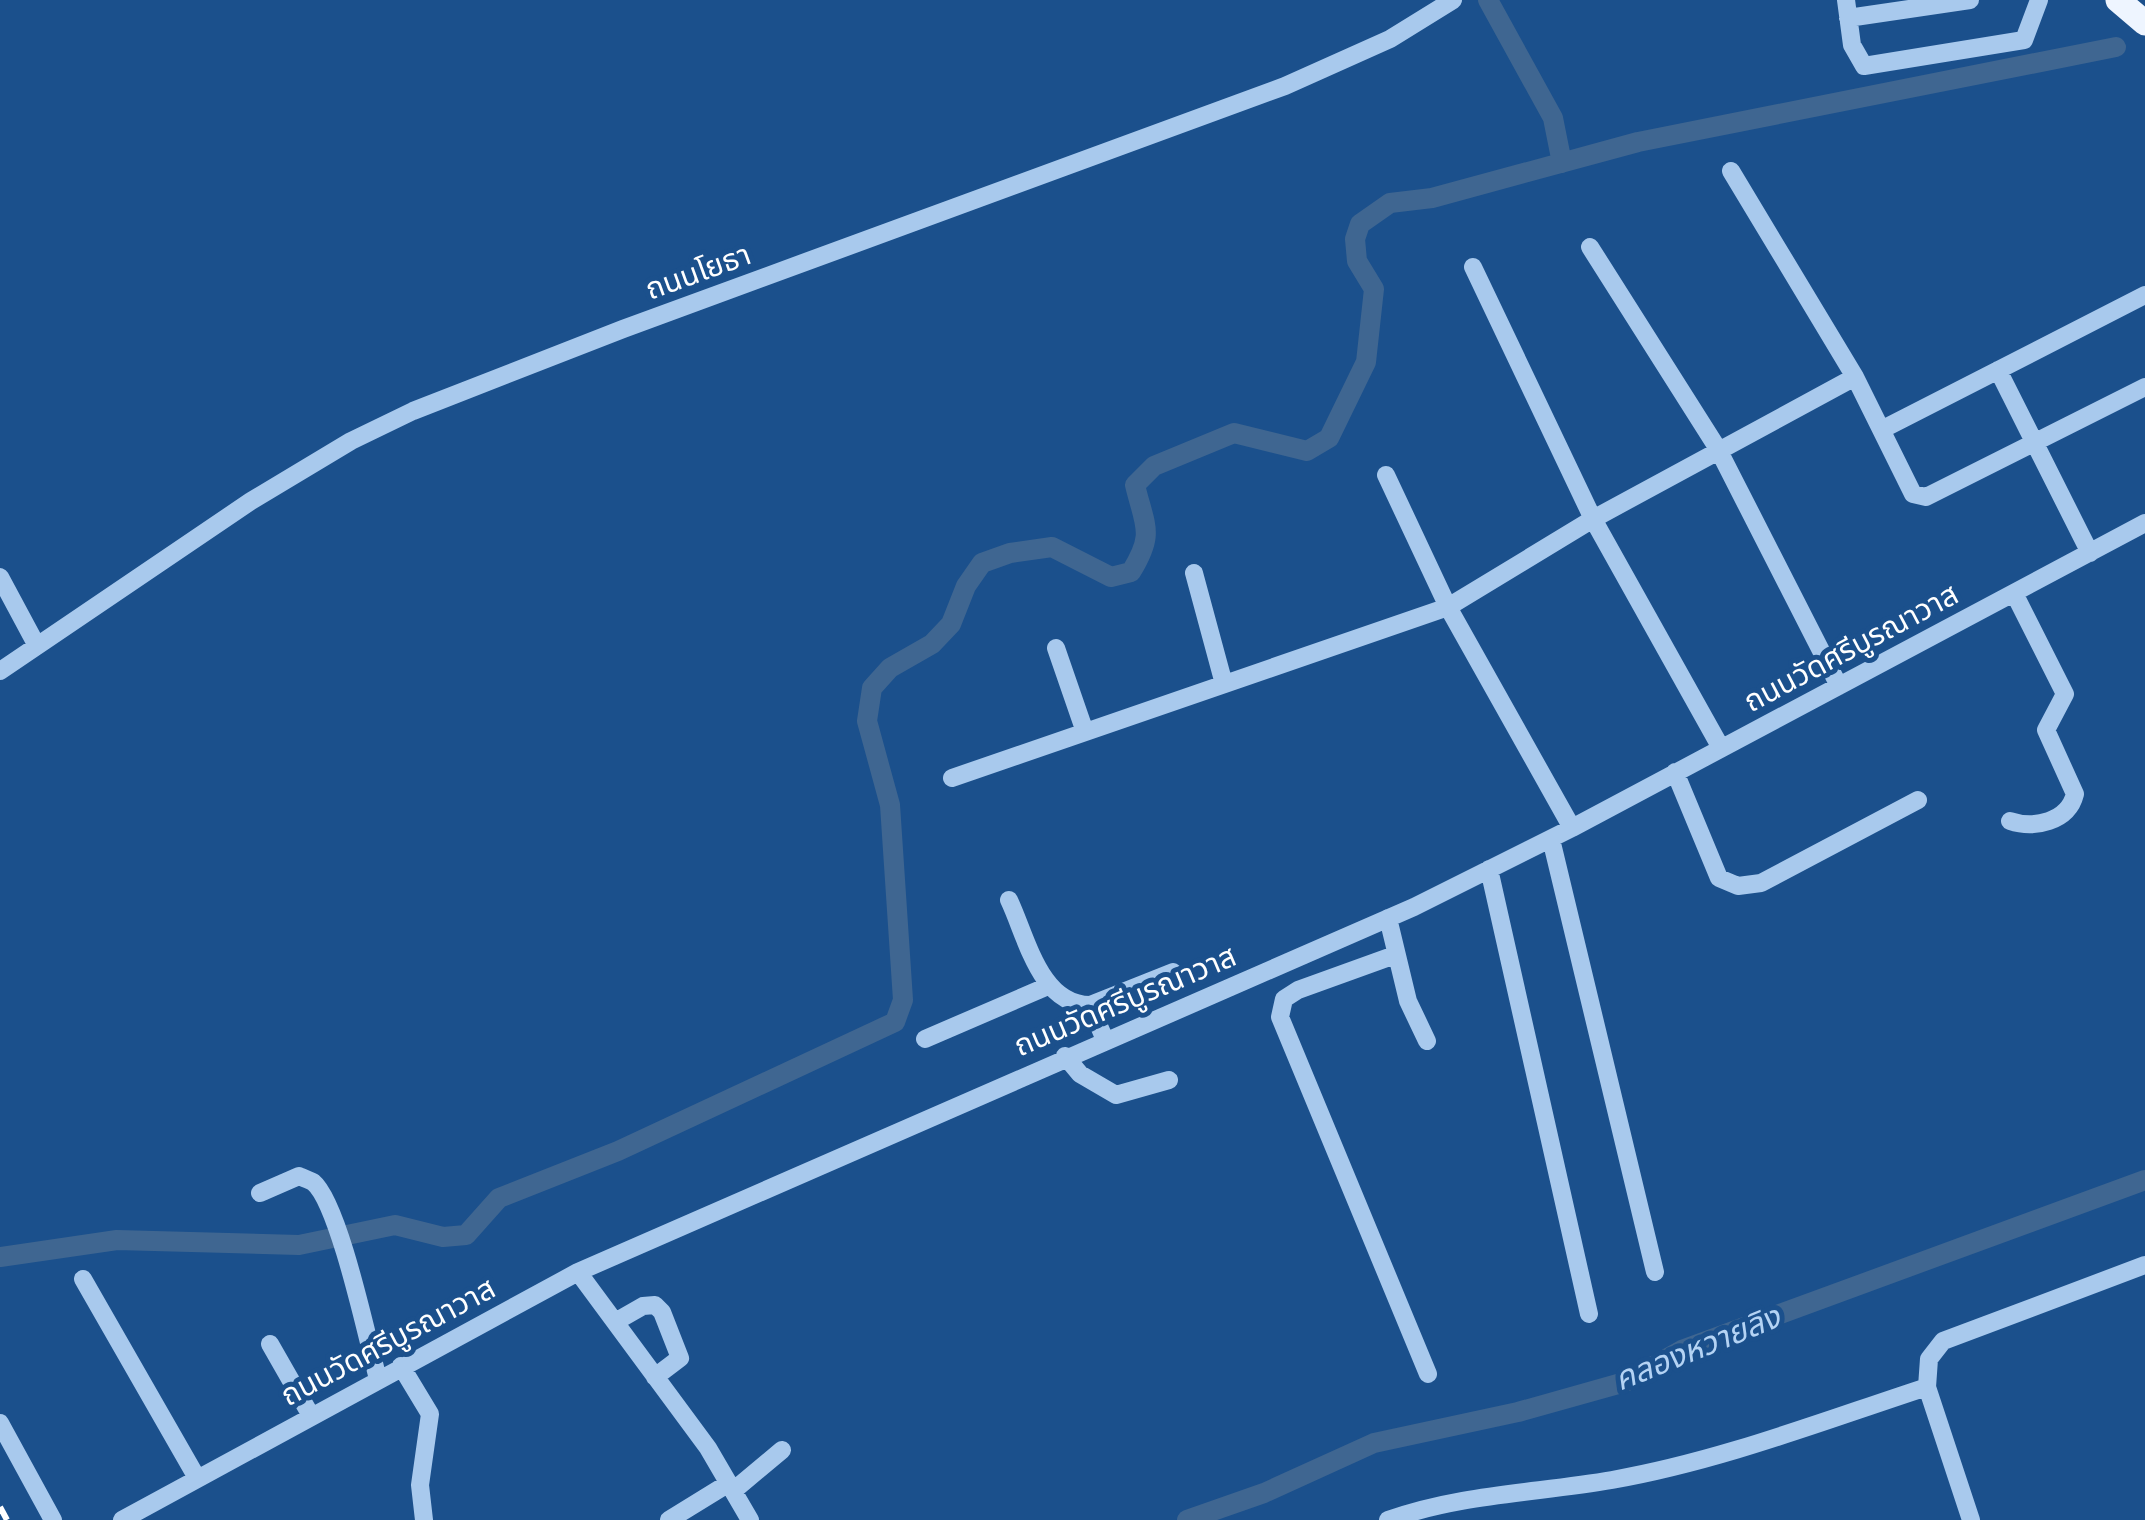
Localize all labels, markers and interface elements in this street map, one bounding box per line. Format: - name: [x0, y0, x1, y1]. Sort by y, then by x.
- street label: ถนนโยธา: [640, 236, 756, 308]
- street label: ถนนวัดศรีบูรณาวาส: [1738, 576, 1964, 720]
- street label: ถนนวัดศรีบูรณาวาส: [1008, 938, 1242, 1064]
- street label: ถนนวัดศรีบูรณาวาส: [275, 1270, 501, 1414]
- water label: คลองหวายลิง: [1609, 1297, 1787, 1398]

